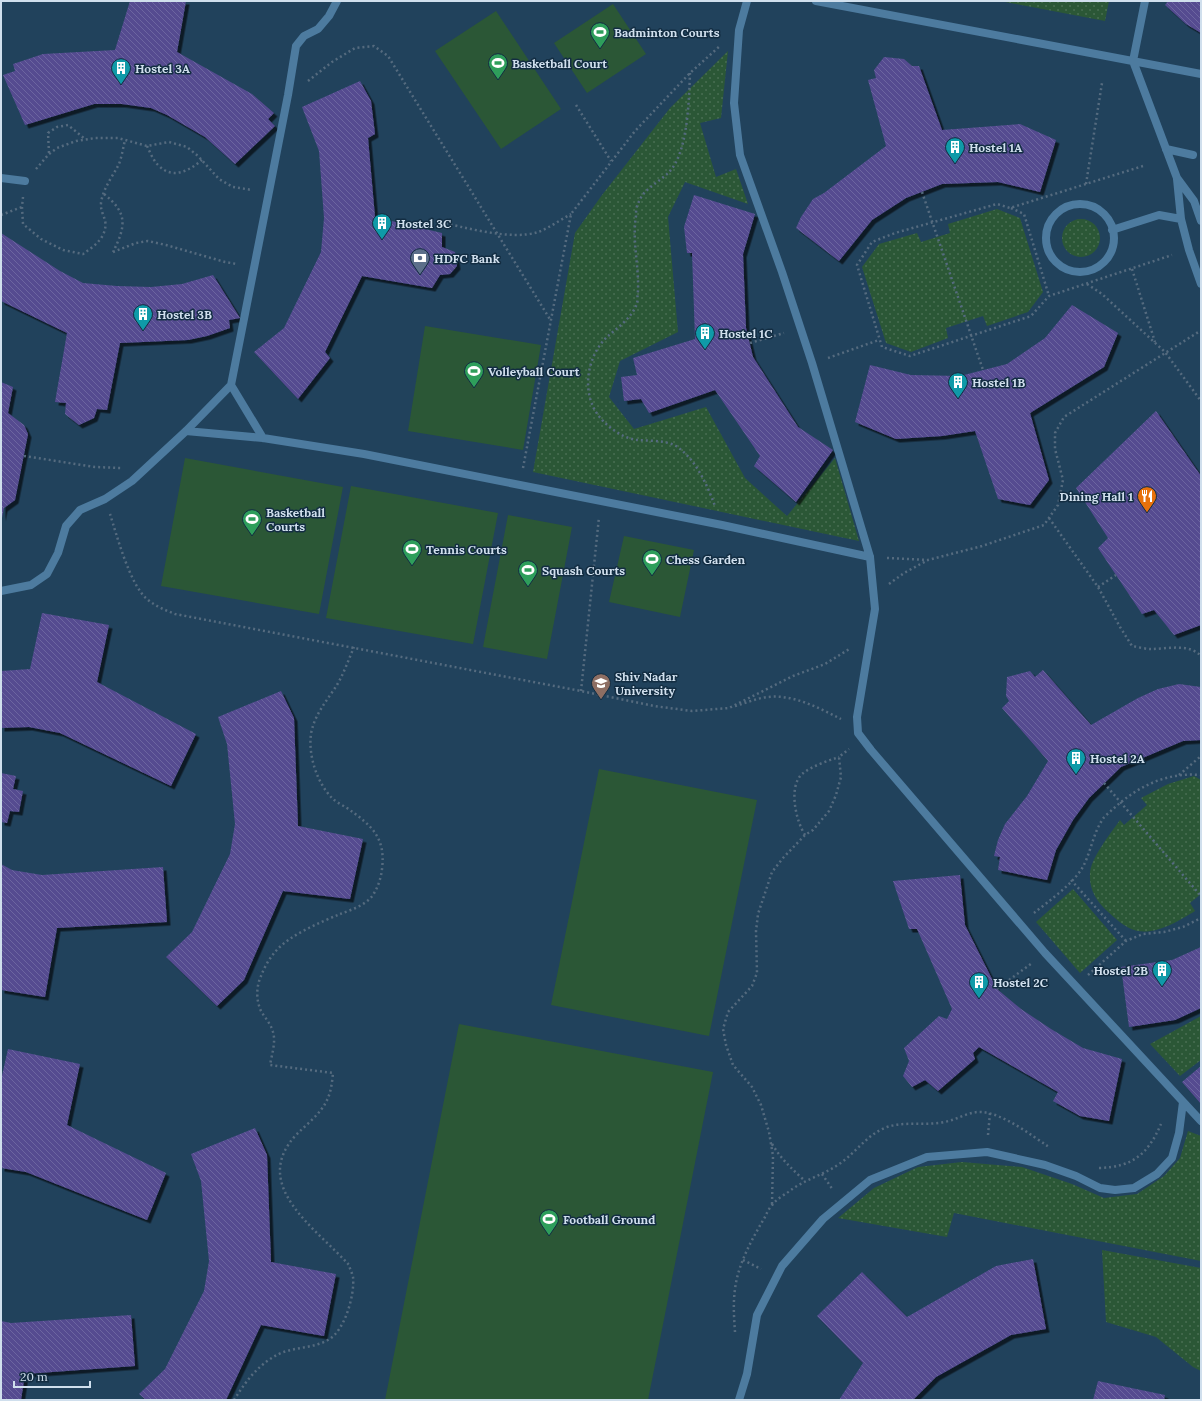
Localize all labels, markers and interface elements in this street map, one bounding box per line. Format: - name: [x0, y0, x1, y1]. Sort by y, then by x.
- sports icon: Badminton Courts: [589, 21, 611, 49]
- place label: Badminton Courts: [614, 25, 720, 40]
- sports icon: Basketball Court: [487, 52, 509, 80]
- place label: Basketball Court: [512, 56, 608, 71]
- building icon: Hostel 3A: [110, 57, 132, 85]
- place label: Hostel 3A: [135, 61, 190, 76]
- building icon: Hostel 1A: [944, 136, 966, 164]
- place label: Hostel 1A: [969, 140, 1022, 155]
- building icon: Hostel 3C: [371, 212, 393, 240]
- place label: Hostel 3C: [396, 216, 452, 231]
- bank icon: HDFC Bank: [409, 247, 431, 275]
- place label: HDFC Bank: [434, 251, 500, 266]
- building icon: Hostel 3B: [132, 303, 154, 331]
- place label: Hostel 3B: [157, 307, 212, 322]
- building icon: Hostel 1C: [694, 322, 716, 350]
- place label: Hostel 1C: [719, 326, 773, 341]
- sports icon: Volleyball Court: [463, 360, 485, 388]
- place label: Volleyball Court: [488, 364, 581, 379]
- building icon: Hostel 1B: [947, 371, 969, 399]
- place label: Hostel 1B: [972, 375, 1025, 390]
- restaurant icon: Dining Hall 1: [1136, 485, 1158, 513]
- place label: Dining Hall 1: [1060, 489, 1133, 504]
- place label: Basketball Courts: [266, 505, 325, 534]
- sports icon: Basketball Courts: [241, 508, 263, 536]
- sports icon: Tennis Courts: [401, 538, 423, 566]
- place label: Tennis Courts: [426, 542, 507, 557]
- sports icon: Chess Garden: [641, 548, 663, 576]
- place label: Chess Garden: [666, 552, 746, 567]
- sports icon: Squash Courts: [517, 559, 539, 587]
- place label: Squash Courts: [542, 563, 625, 578]
- place label: Shiv Nadar University: [615, 669, 678, 698]
- school or university icon: Shiv Nadar University: [590, 672, 612, 700]
- building icon: Hostel 2A: [1065, 747, 1087, 775]
- place label: Hostel 2A: [1090, 751, 1145, 766]
- building icon: Hostel 2B: [1151, 959, 1173, 987]
- place label: Hostel 2B: [1093, 963, 1148, 978]
- building icon: Hostel 2C: [968, 971, 990, 999]
- place label: Hostel 2C: [993, 975, 1049, 990]
- sports icon: Football Ground: [538, 1208, 560, 1236]
- place label: Football Ground: [563, 1212, 655, 1227]
- scale bar: [14, 1363, 90, 1389]
- text: 20 m: [20, 1369, 48, 1384]

